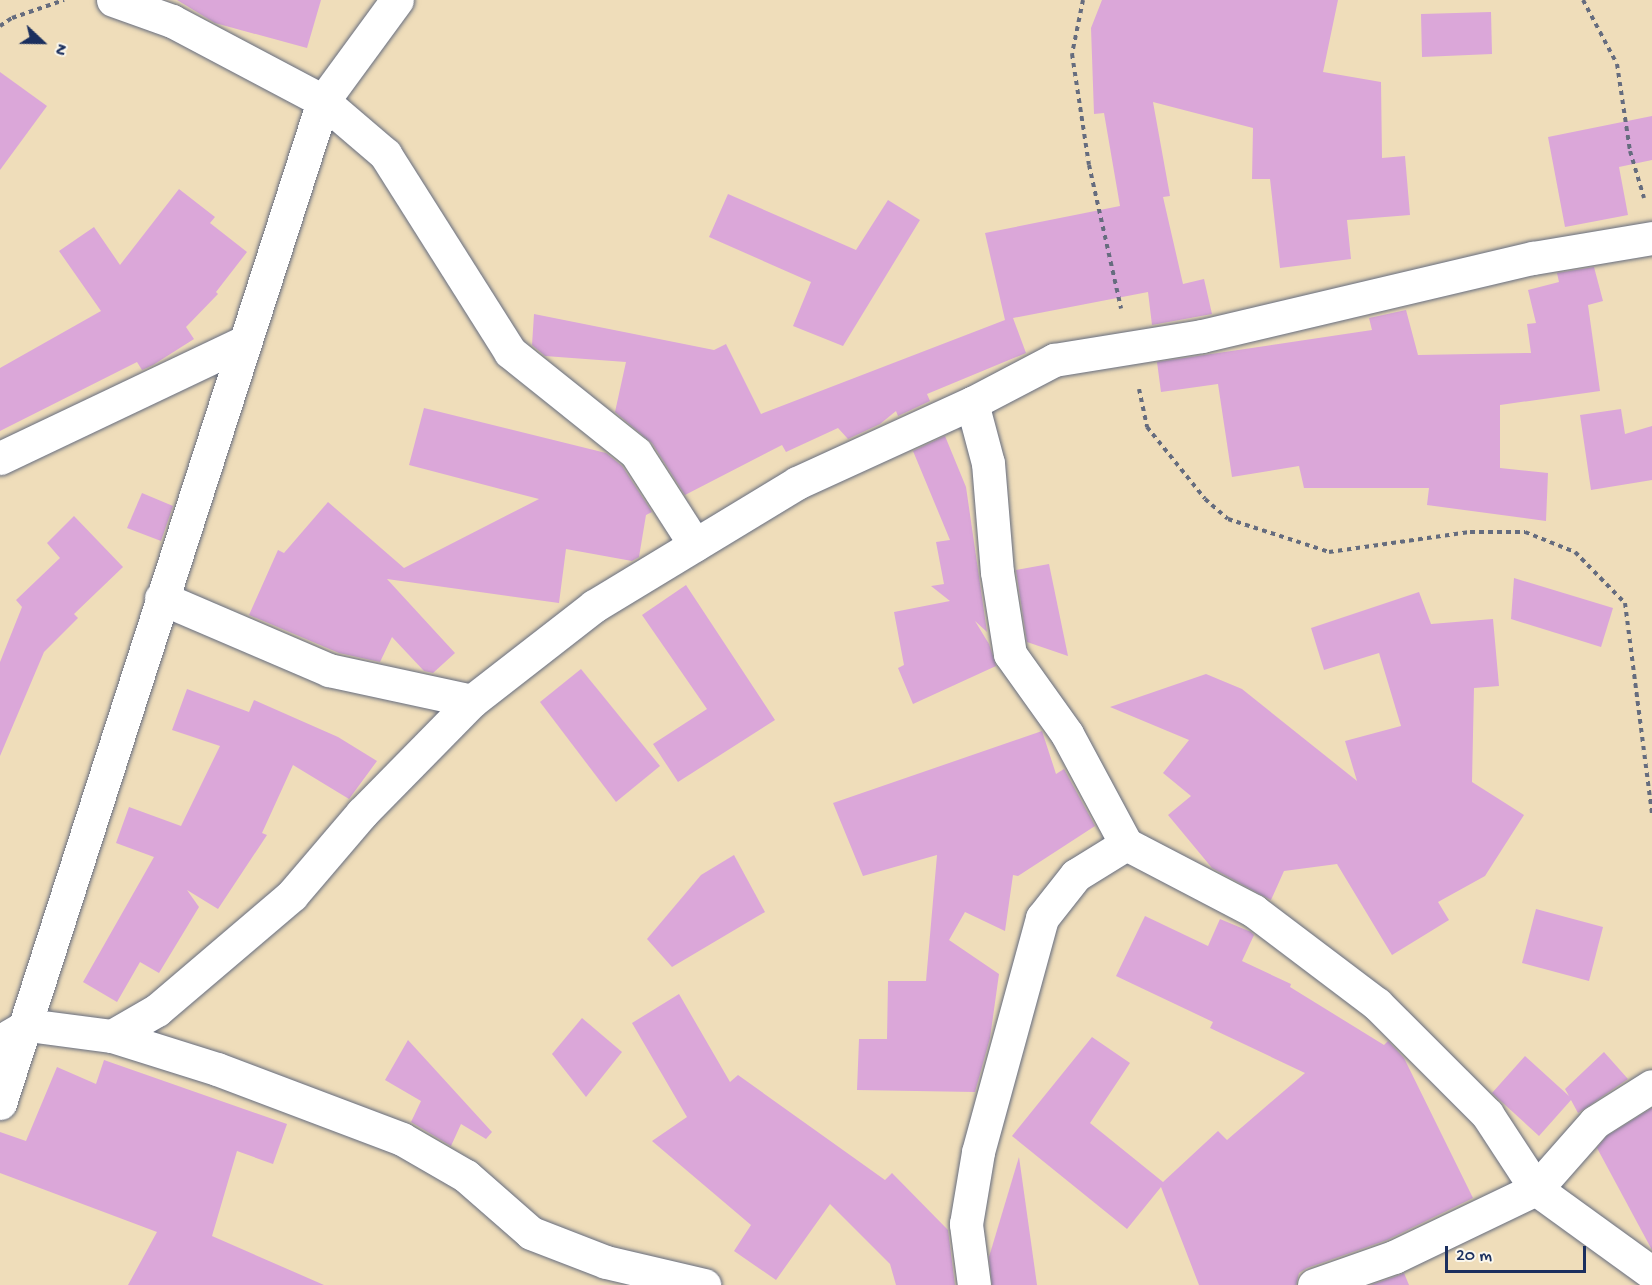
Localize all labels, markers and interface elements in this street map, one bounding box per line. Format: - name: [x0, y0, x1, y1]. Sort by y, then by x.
- north arrow: [12, 12, 72, 72]
- text: N: [48, 41, 70, 57]
- scale bar: [1448, 1234, 1589, 1272]
- text: 20 m: [1456, 1246, 1492, 1267]

